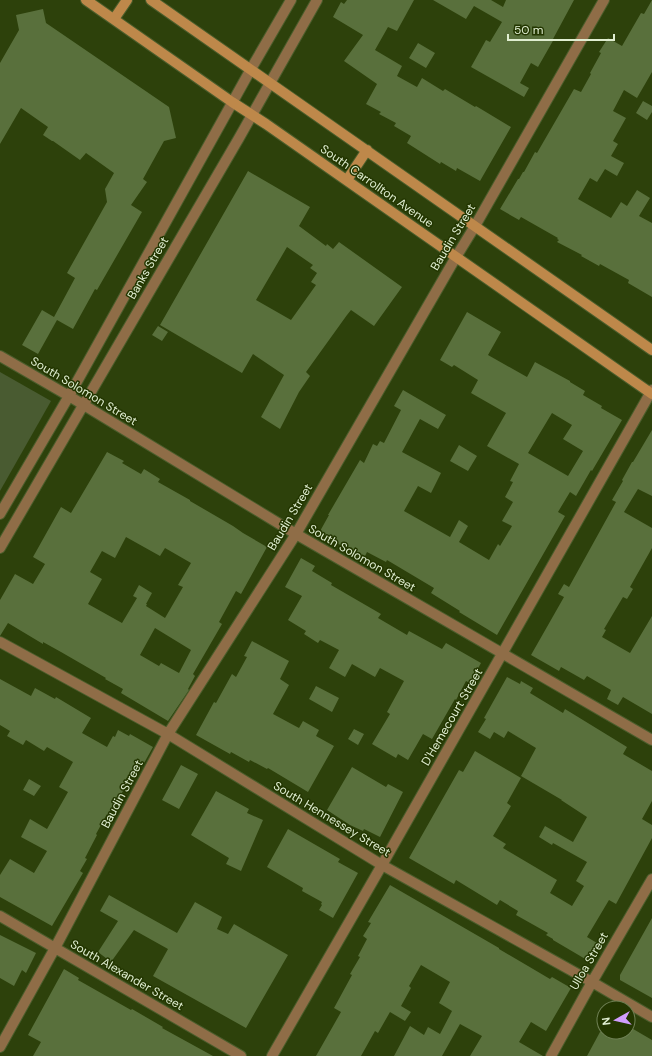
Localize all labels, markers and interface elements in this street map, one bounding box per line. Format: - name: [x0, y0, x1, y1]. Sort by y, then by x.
- scale bar: [508, 16, 614, 42]
- text: 50 m: [514, 22, 543, 38]
- street label: South Carrollton Avenue: [317, 141, 437, 231]
- street label: Baudin Street: [427, 200, 479, 273]
- street label: Banks Street: [124, 234, 172, 302]
- street label: South Solomon Street: [28, 353, 140, 429]
- street label: Baudin Street: [264, 480, 316, 553]
- street label: South Solomon Street: [305, 521, 419, 595]
- street label: D'Hemecourt Street: [418, 665, 487, 769]
- street label: Baudin Street: [97, 757, 147, 831]
- street label: South Hennessey Street: [271, 778, 394, 860]
- street label: Ulloa Street: [566, 929, 612, 993]
- street label: South Alexander Street: [67, 936, 187, 1014]
- north arrow: [596, 1000, 636, 1040]
- text: N: [599, 1016, 614, 1026]

